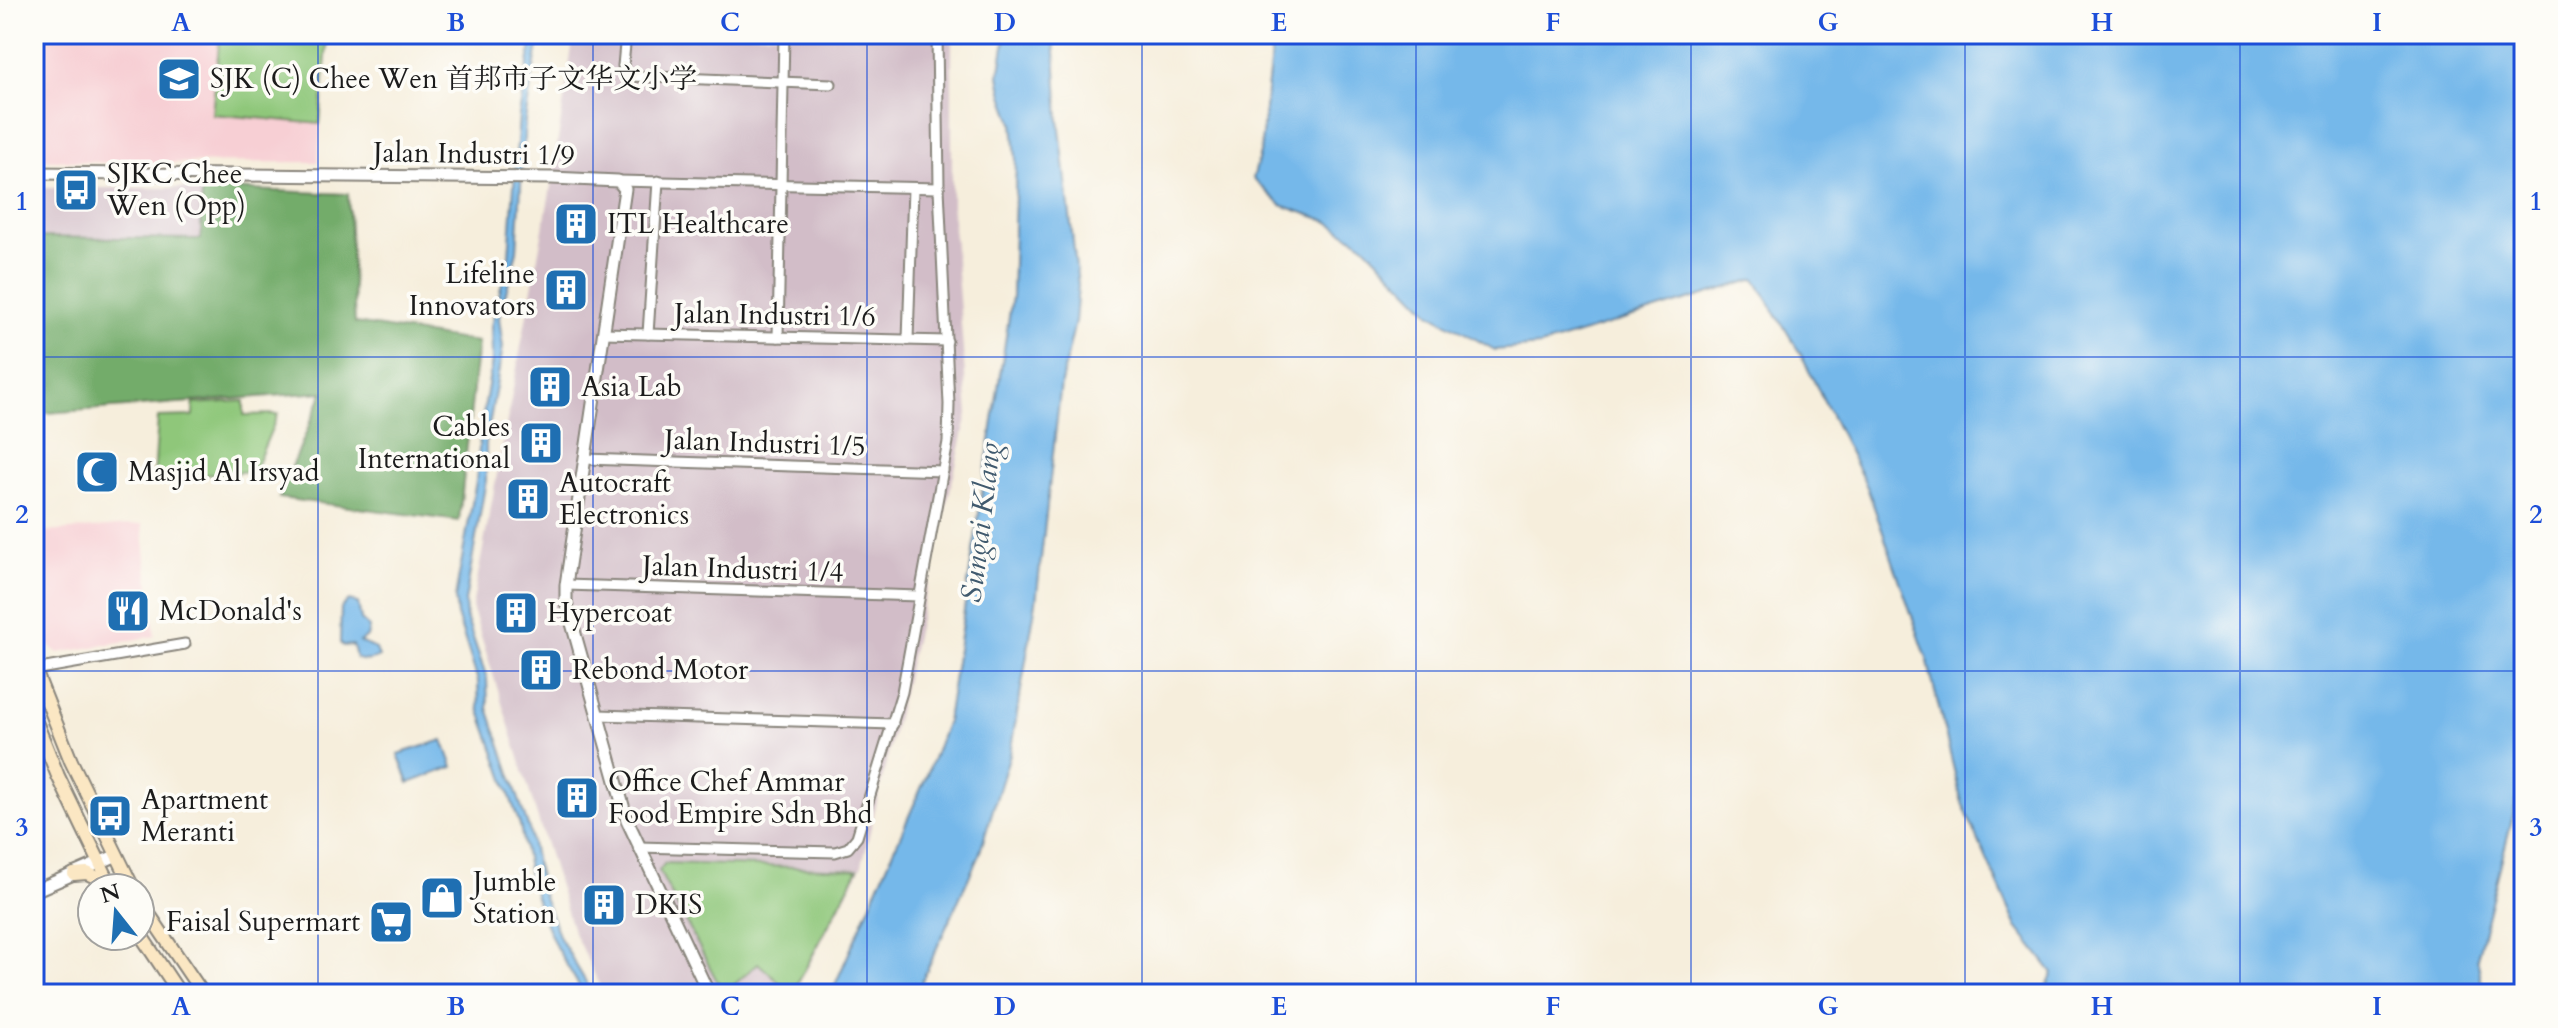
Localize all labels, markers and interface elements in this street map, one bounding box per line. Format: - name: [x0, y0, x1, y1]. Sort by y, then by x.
- text: A: [171, 5, 191, 40]
- text: B: [447, 5, 465, 40]
- text: C: [720, 5, 740, 40]
- text: D: [994, 5, 1016, 40]
- text: E: [1271, 5, 1287, 40]
- text: F: [1545, 5, 1561, 40]
- text: G: [1817, 5, 1839, 40]
- text: H: [2091, 5, 2114, 40]
- text: I: [2372, 5, 2382, 40]
- school or university icon: SJK (C) Chee Wen 首邦市子文华文小学: [155, 55, 203, 103]
- place label: SJK (C) Chee Wen 首邦市子文华文小学: [210, 60, 697, 98]
- street label: Jalan Industri 1/9: [369, 133, 575, 175]
- place label: SJKC Chee Wen (Opp): [106, 155, 246, 225]
- bus stop icon: SJKC Chee Wen (Opp): [52, 166, 100, 214]
- text: 1: [15, 184, 29, 219]
- text: 1: [2529, 184, 2543, 219]
- building icon: ITL Healthcare: [552, 200, 600, 248]
- place label: ITL Healthcare: [607, 205, 789, 243]
- place label: Lifeline Innovators: [409, 255, 535, 325]
- building icon: Lifeline Innovators: [542, 266, 590, 314]
- street label: Jalan Industri 1/6: [670, 294, 876, 336]
- building icon: Asia Lab: [526, 363, 574, 411]
- place label: Asia Lab: [581, 368, 682, 406]
- place label: Cables International: [358, 408, 510, 478]
- building icon: Cables International: [517, 419, 565, 467]
- street label: Jalan Industri 1/5: [660, 420, 866, 466]
- water label: Sungai Klang: [951, 439, 1011, 605]
- mosque icon: Masjid Al Irsyad: [73, 448, 121, 496]
- place label: Masjid Al Irsyad: [128, 453, 320, 491]
- place label: Autocraft Electronics: [559, 464, 689, 534]
- building icon: Autocraft Electronics: [504, 475, 552, 523]
- text: 2: [15, 497, 29, 532]
- text: 2: [2529, 497, 2543, 532]
- street label: Jalan Industri 1/4: [638, 546, 844, 592]
- restaurant icon: McDonald's: [104, 587, 152, 635]
- building icon: Hypercoat: [492, 589, 540, 637]
- place label: McDonald's: [159, 592, 302, 630]
- place label: Hypercoat: [547, 594, 672, 632]
- building icon: Rebond Motor: [517, 646, 565, 694]
- place label: Rebond Motor: [572, 651, 749, 689]
- place label: Office Chef Ammar Food Empire Sdn Bhd: [608, 763, 873, 833]
- building icon: Office Chef Ammar Food Empire Sdn Bhd: [553, 774, 601, 822]
- place label: Apartment Meranti: [141, 781, 268, 851]
- bus stop icon: Apartment Meranti: [86, 792, 134, 840]
- text: 3: [15, 810, 29, 845]
- text: 3: [2529, 810, 2543, 845]
- place label: Jumble Station: [469, 863, 556, 933]
- north arrow: [76, 872, 156, 952]
- shop icon: Jumble Station: [418, 874, 466, 922]
- text: N: [97, 877, 124, 911]
- building icon: DKIS: [580, 881, 628, 929]
- place label: DKIS: [635, 886, 702, 924]
- supermarket icon: Faisal Supermart: [367, 898, 415, 946]
- place label: Faisal Supermart: [166, 903, 360, 941]
- text: A: [171, 989, 191, 1024]
- text: B: [447, 989, 465, 1024]
- text: C: [720, 989, 740, 1024]
- text: D: [994, 989, 1016, 1024]
- text: E: [1271, 989, 1287, 1024]
- text: F: [1545, 989, 1561, 1024]
- text: G: [1817, 989, 1839, 1024]
- text: H: [2091, 989, 2114, 1024]
- text: I: [2372, 989, 2382, 1024]

